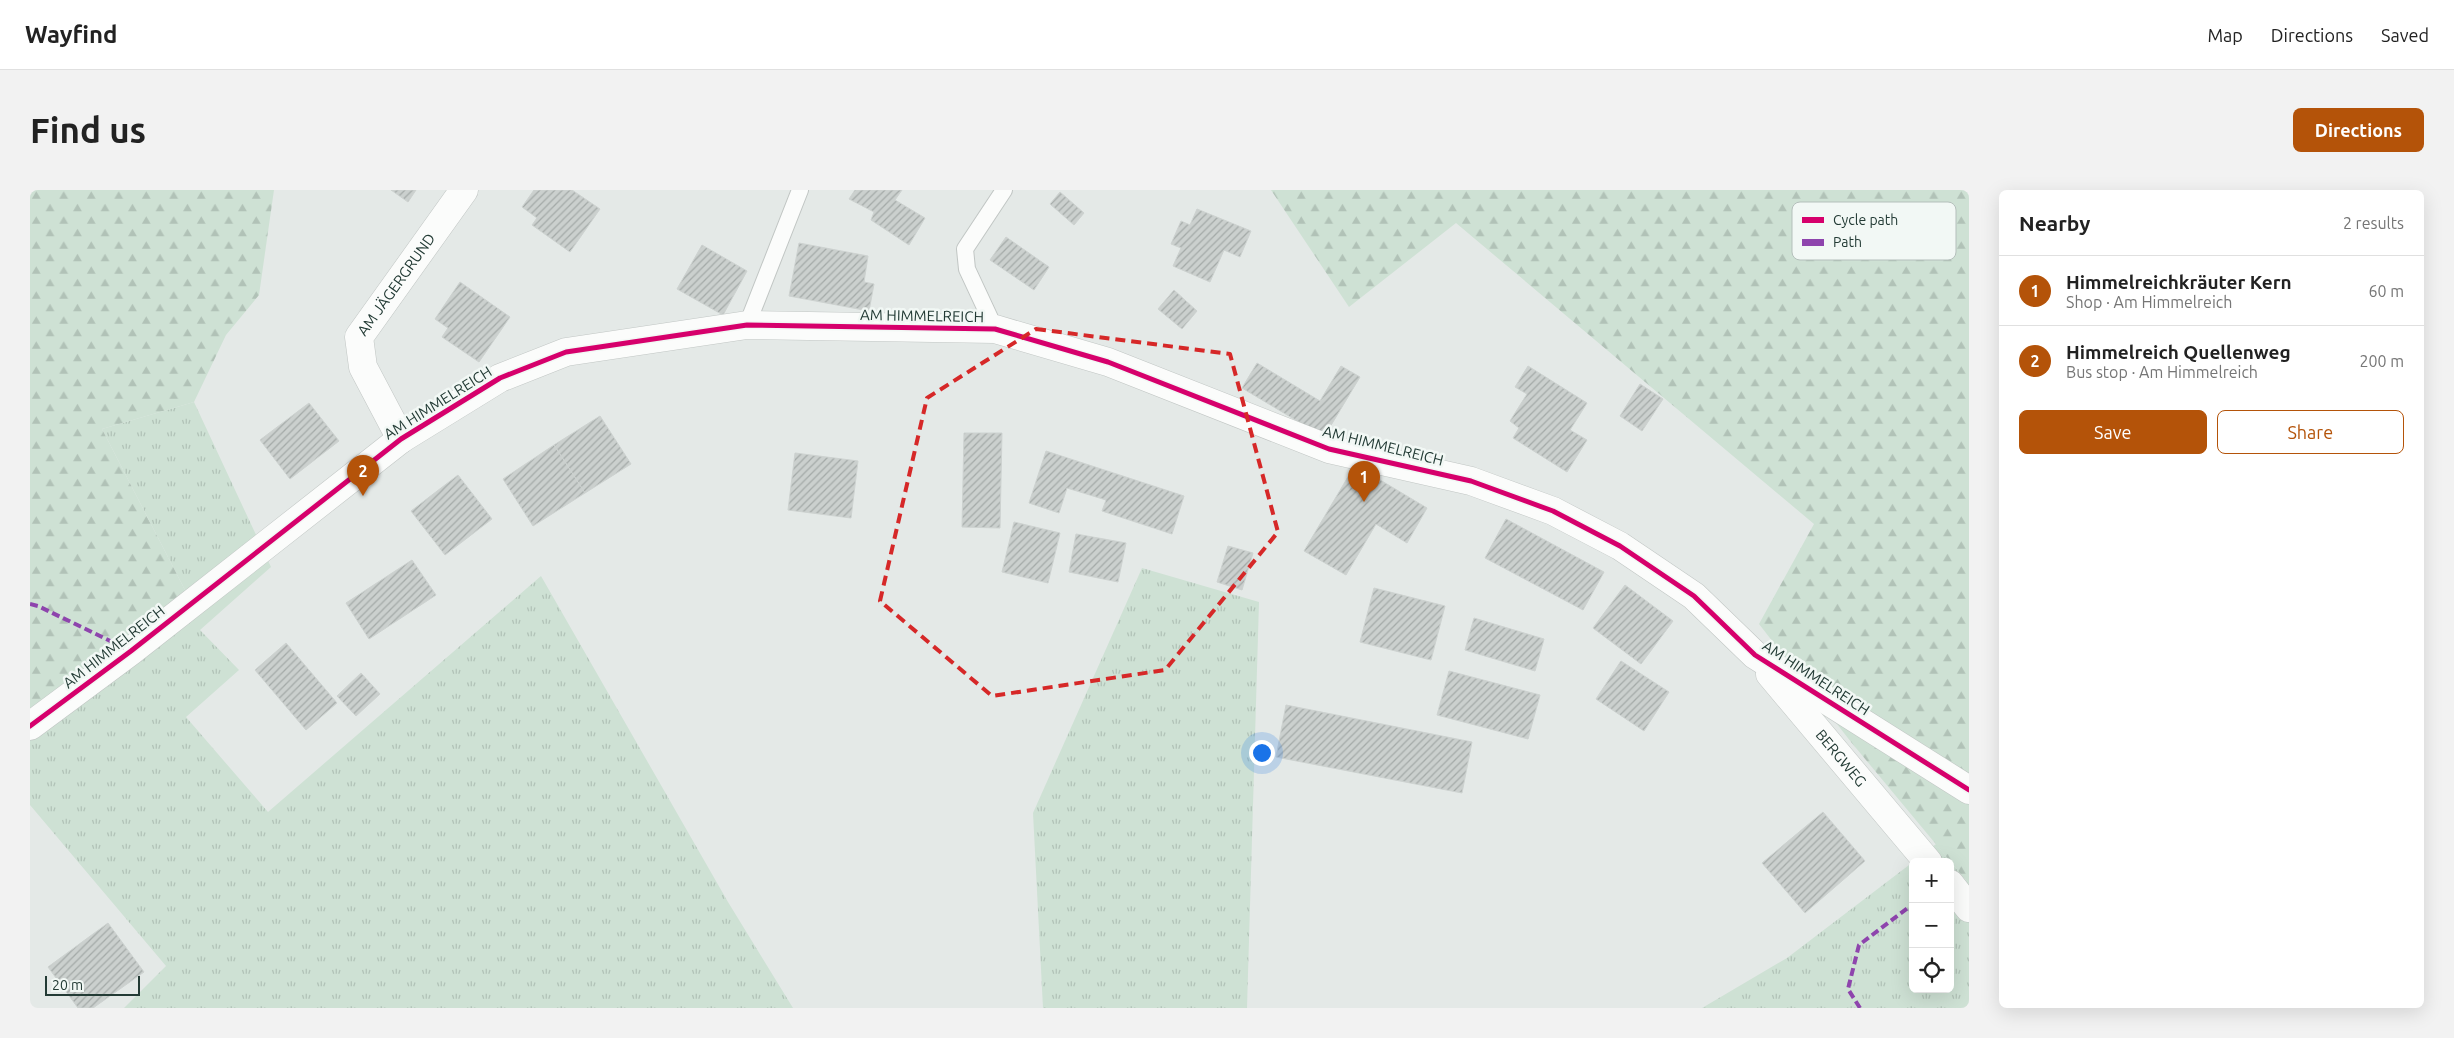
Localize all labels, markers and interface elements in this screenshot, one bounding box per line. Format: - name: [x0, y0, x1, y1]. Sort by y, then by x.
- text: Wayfind: [25, 21, 117, 48]
- text: Map: [2207, 25, 2243, 45]
- text: Directions: [2271, 25, 2353, 45]
- text: Saved: [2381, 25, 2429, 45]
- button: Directions: [2293, 108, 2424, 152]
- text: Find us: [30, 110, 146, 150]
- legend: [1792, 202, 1956, 260]
- text: Nearby: [2019, 211, 2090, 235]
- text: Cycle path: [1833, 212, 1898, 228]
- text: 2 results: [2343, 214, 2404, 232]
- street label: AM JÄGERGRUND: [354, 230, 438, 339]
- text: Path: [1833, 234, 1862, 250]
- text: Himmelreichkräuter Kern: [2066, 271, 2292, 293]
- text: 1: [2030, 282, 2040, 300]
- text: 60 m: [2368, 282, 2404, 300]
- text: Shop · Am Himmelreich: [2066, 293, 2232, 311]
- street label: AM HIMMELREICH: [860, 306, 984, 325]
- text: Himmelreich Quellenweg: [2066, 341, 2291, 363]
- text: 2: [2030, 352, 2040, 370]
- text: 200 m: [2359, 352, 2404, 370]
- street label: AM HIMMELREICH: [381, 363, 495, 443]
- text: Bus stop · Am Himmelreich: [2066, 363, 2258, 381]
- button: Save: [2019, 410, 2207, 454]
- button: Share: [2217, 410, 2404, 454]
- street label: AM HIMMELREICH: [1321, 422, 1445, 469]
- pin: 2: [347, 455, 379, 496]
- pin: 1: [1348, 461, 1380, 502]
- street label: AM HIMMELREICH: [60, 602, 168, 691]
- street label: AM HIMMELREICH: [1760, 637, 1873, 718]
- street label: BERGWEG: [1812, 726, 1870, 790]
- your location: [1249, 740, 1275, 766]
- map controls: [1909, 858, 1954, 993]
- button: +: [1909, 858, 1954, 903]
- button: −: [1909, 903, 1954, 948]
- button: locate: [1909, 948, 1954, 993]
- scale bar: [45, 973, 140, 996]
- text: 20 m: [52, 977, 83, 993]

